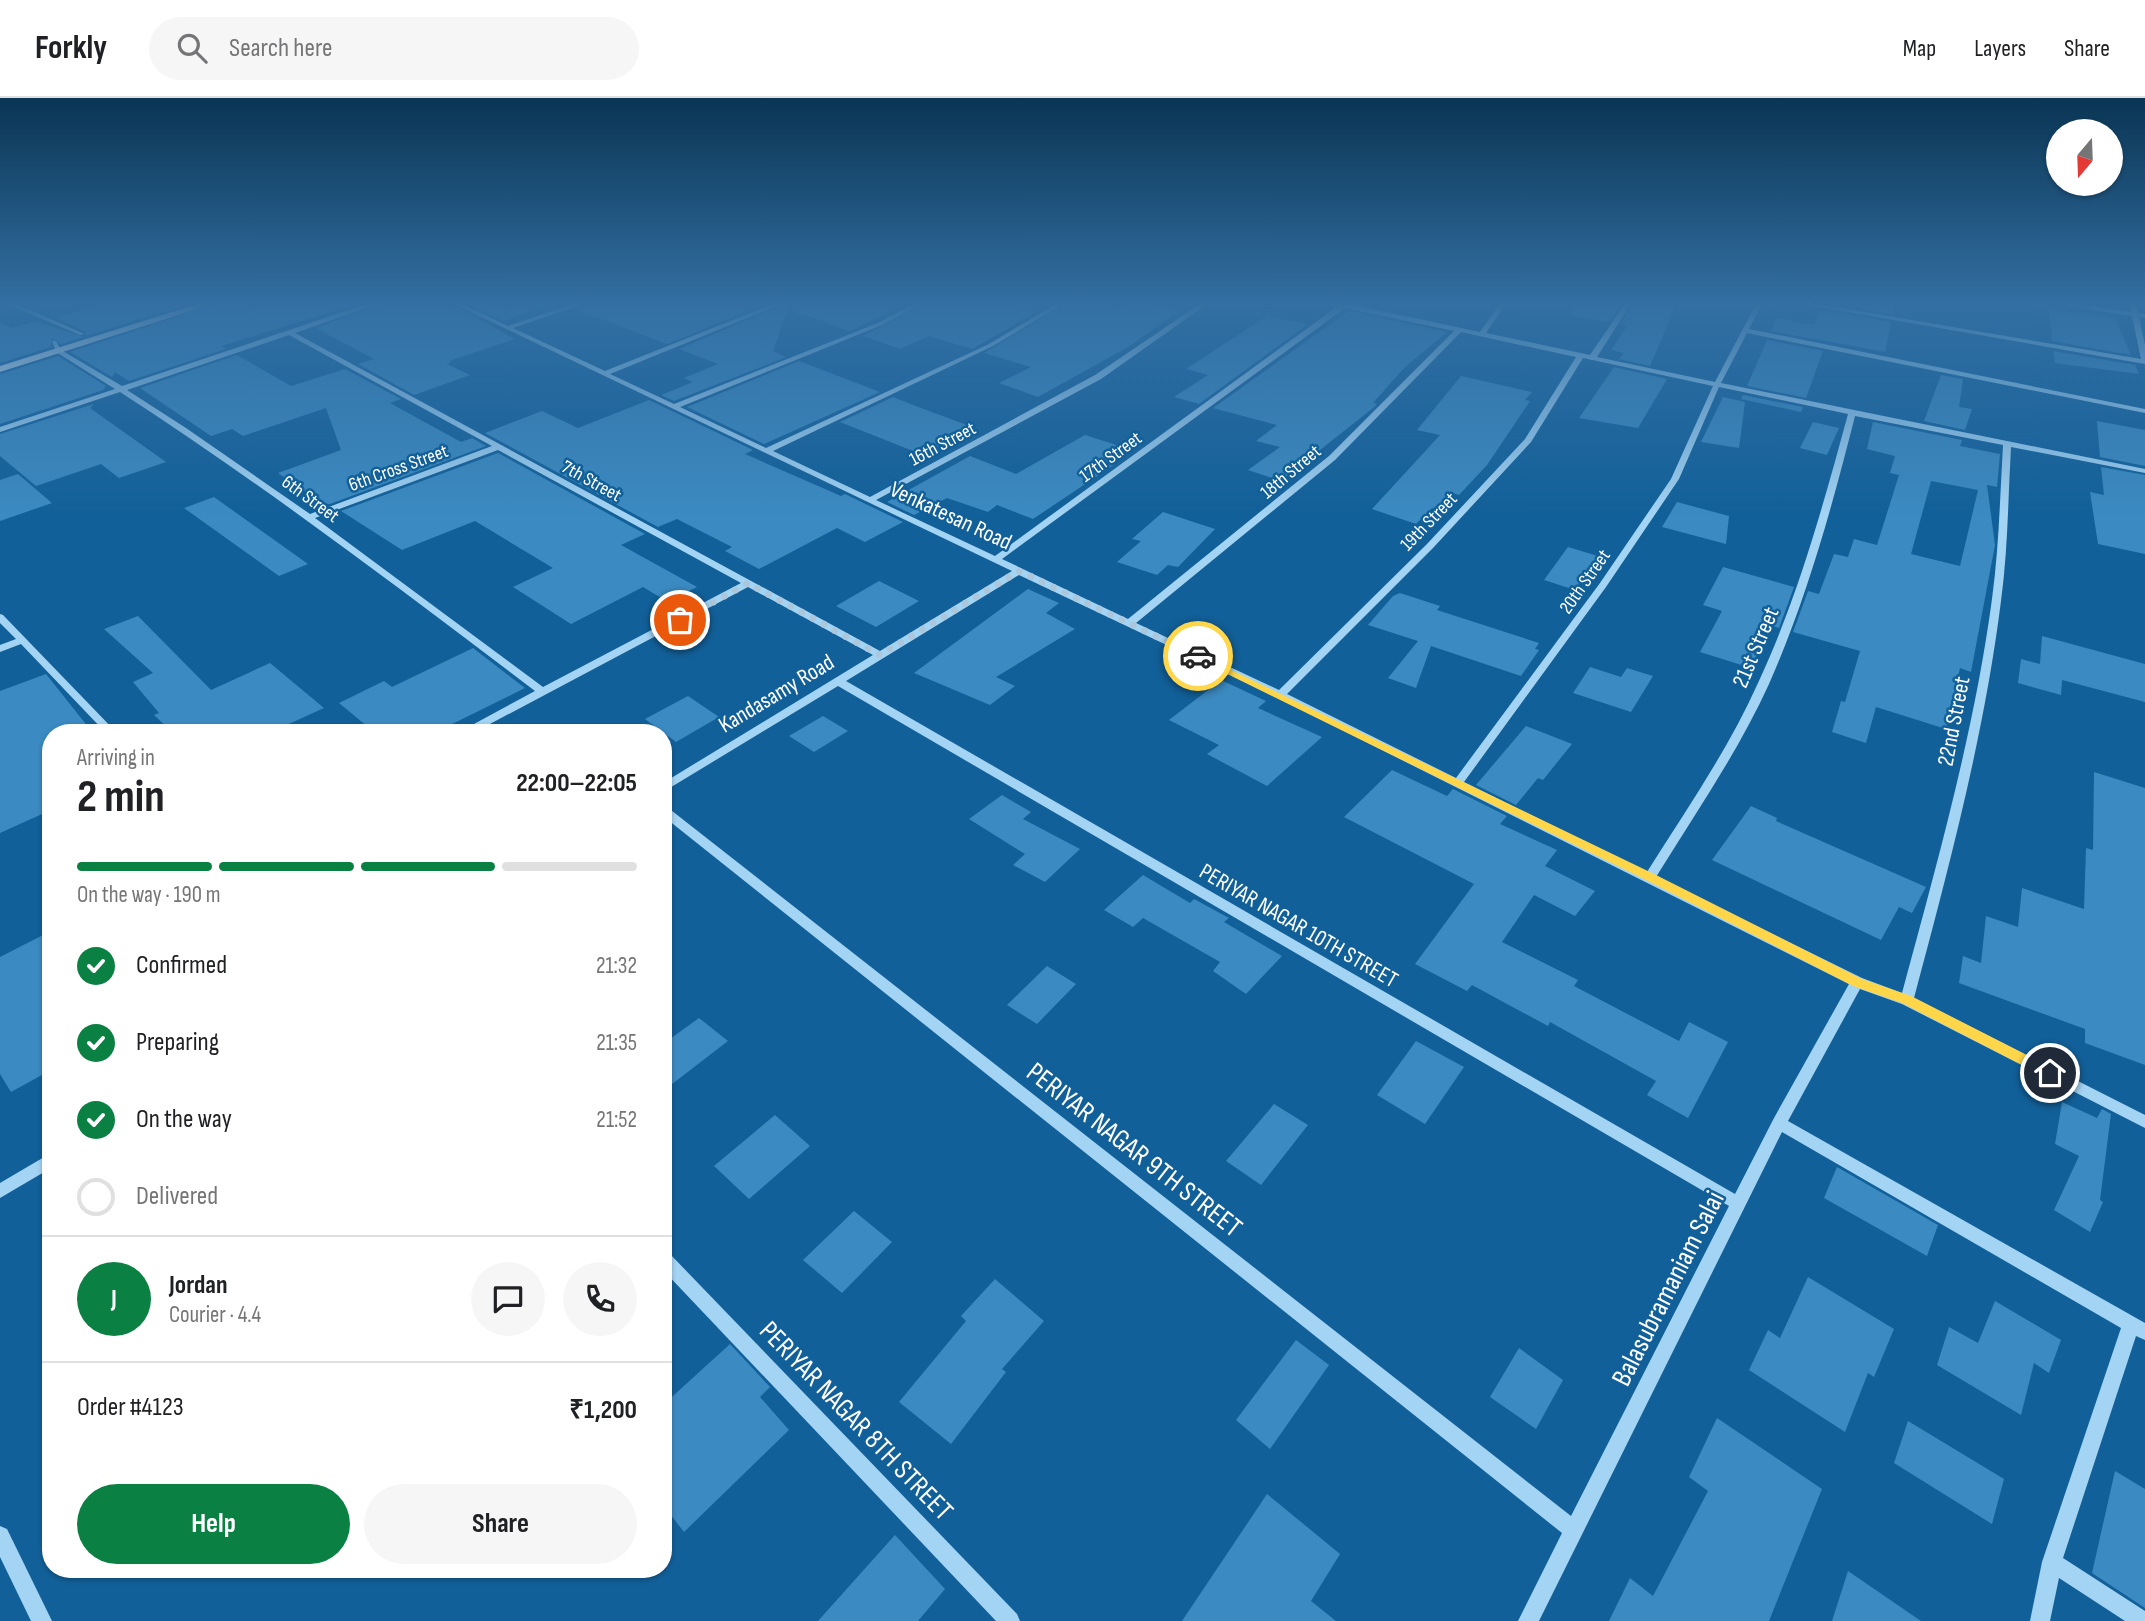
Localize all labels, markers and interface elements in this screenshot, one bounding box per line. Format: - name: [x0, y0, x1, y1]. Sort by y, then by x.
- search box: [149, 17, 639, 80]
- text: Forkly: [35, 28, 107, 68]
- icon: search: [173, 29, 211, 67]
- text: Search here: [229, 33, 332, 64]
- text: Map: [1903, 34, 1936, 63]
- text: Layers: [1974, 34, 2026, 63]
- text: Share: [2064, 34, 2110, 63]
- north arrow: [2046, 119, 2123, 196]
- map controls: [2046, 119, 2123, 196]
- street label: 16th Street: [906, 417, 980, 471]
- street label: 17th Street: [1075, 427, 1147, 488]
- street label: 6th Cross Street: [346, 440, 451, 497]
- street label: 18th Street: [1256, 440, 1326, 504]
- street label: 7th Street: [557, 456, 625, 507]
- street label: 6th Street: [277, 471, 343, 528]
- street label: Venkatesan Road: [885, 475, 1016, 556]
- street label: 19th Street: [1396, 488, 1463, 556]
- street label: 20th Street: [1555, 545, 1616, 618]
- pin: [650, 590, 710, 650]
- icon: bag: [661, 601, 699, 639]
- street label: 21st Street: [1726, 603, 1785, 692]
- courier: [1163, 621, 1233, 691]
- icon: car: [1179, 637, 1217, 675]
- street label: Kandasamy Road: [714, 648, 839, 739]
- street label: 22nd Street: [1932, 674, 1976, 768]
- text: Arriving in: [77, 744, 155, 772]
- text: 22:00–22:05: [516, 768, 637, 799]
- text: 2 min: [77, 770, 165, 825]
- street label: PERIYAR NAGAR 10TH STREET: [1194, 858, 1403, 994]
- text: On the way · 190 m: [77, 881, 220, 909]
- icon: check: [77, 947, 115, 985]
- text: Confirmed: [136, 950, 227, 981]
- text: 21:32: [596, 952, 637, 980]
- icon: check: [77, 1024, 115, 1062]
- text: Preparing: [136, 1027, 219, 1058]
- text: 21:35: [596, 1029, 637, 1057]
- pin: [2020, 1043, 2080, 1103]
- icon: home: [2031, 1054, 2069, 1092]
- street label: PERIYAR NAGAR 9TH STREET: [1020, 1056, 1248, 1245]
- icon: check: [77, 1101, 115, 1139]
- text: On the way: [136, 1104, 232, 1135]
- text: 21:52: [596, 1106, 637, 1134]
- text: Delivered: [136, 1181, 218, 1212]
- street label: Balasubramaniam Salai: [1605, 1186, 1732, 1392]
- button: chat: [471, 1262, 545, 1336]
- button: phone: [563, 1262, 637, 1336]
- text: Jordan: [169, 1270, 227, 1301]
- text: J: [111, 1284, 117, 1315]
- text: Courier · 4.4: [169, 1301, 261, 1329]
- street label: PERIYAR NAGAR 8TH STREET: [752, 1315, 960, 1527]
- text: Order #4123: [77, 1392, 184, 1423]
- text: ₹1,200: [569, 1395, 637, 1426]
- button: Help: [77, 1484, 350, 1564]
- button: Share: [364, 1484, 637, 1564]

